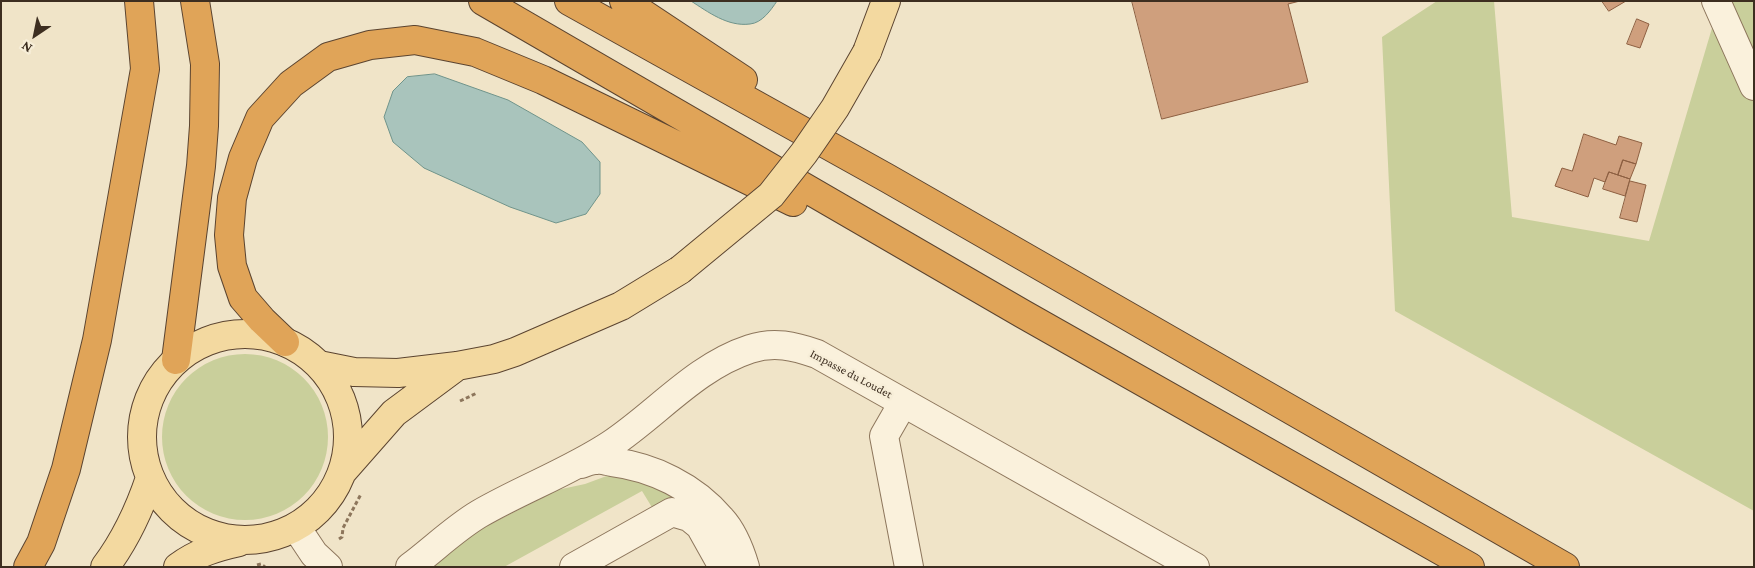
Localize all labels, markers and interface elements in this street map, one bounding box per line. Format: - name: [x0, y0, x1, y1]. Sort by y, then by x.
- north arrow: [10, 10, 60, 60]
- text: N: [18, 38, 35, 57]
- street label: Impasse du Loudet: [808, 346, 894, 402]

